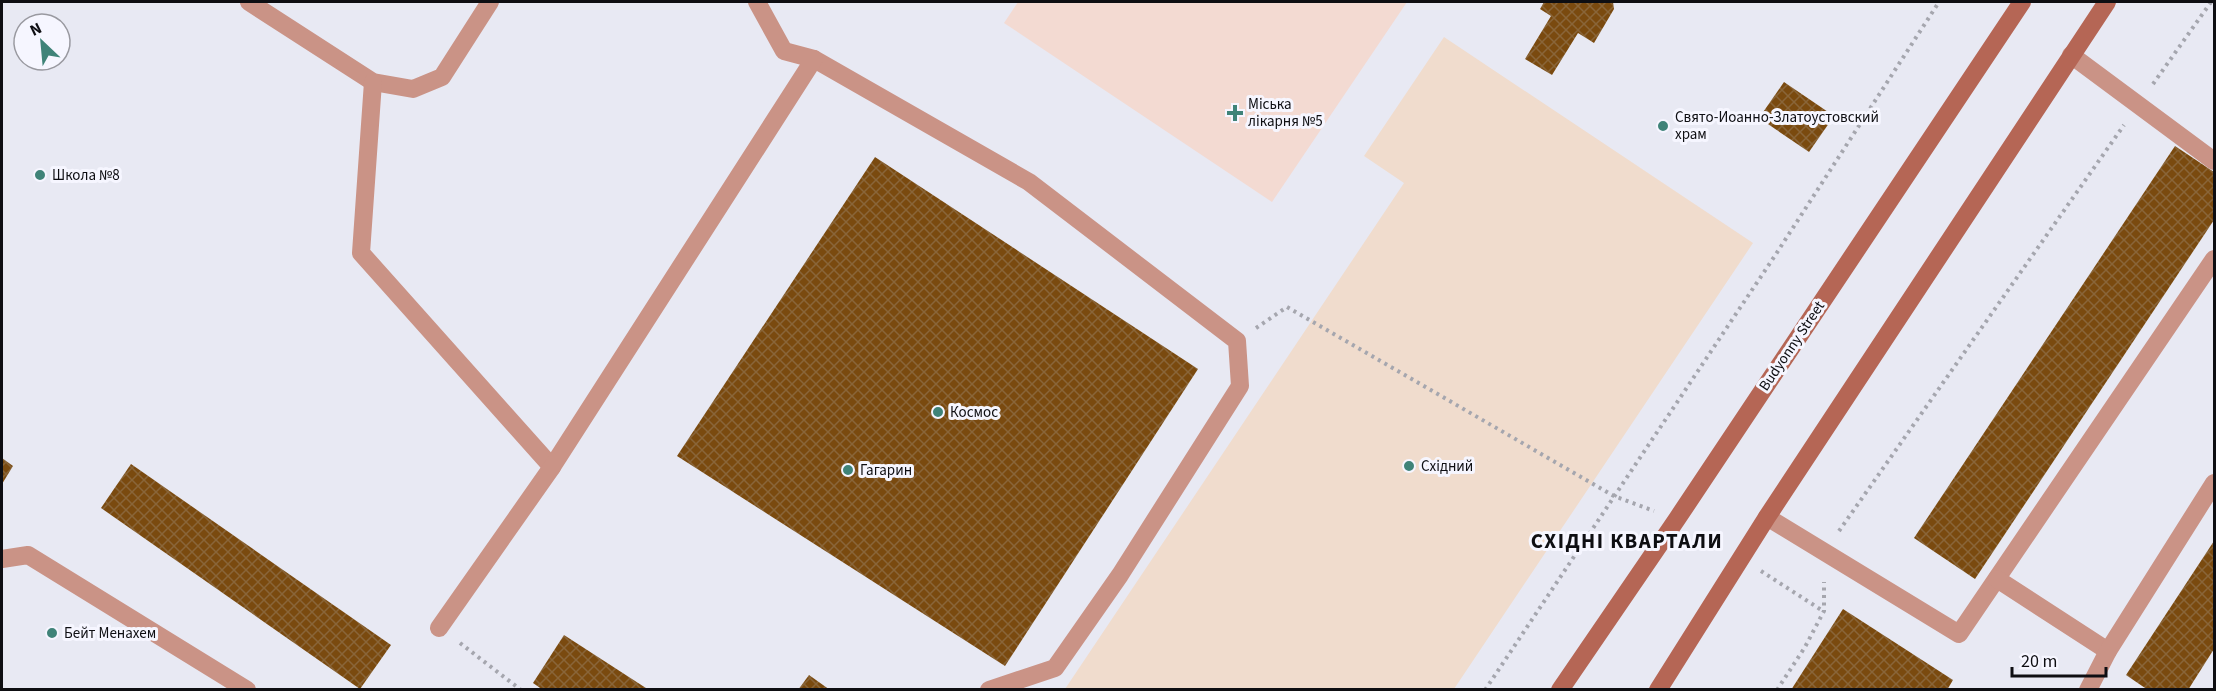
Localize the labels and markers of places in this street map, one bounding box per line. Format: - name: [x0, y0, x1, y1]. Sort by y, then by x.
- place label: Міська лікарня №5: [1248, 94, 1323, 132]
- marker: Міська лікарня №5: [1226, 104, 1244, 122]
- place label: Свято-Иоанно-Златоустовский храм: [1675, 107, 1879, 145]
- marker: Свято-Иоанно-Златоустовский храм: [1656, 119, 1670, 133]
- place label: Школа №8: [52, 165, 120, 186]
- marker: Школа №8: [33, 168, 47, 182]
- place label: Космос: [950, 402, 998, 423]
- marker: Космос: [931, 405, 945, 419]
- place label: Східний: [1421, 456, 1473, 477]
- marker: Східний: [1402, 459, 1416, 473]
- place label: Гагарин: [860, 460, 912, 481]
- marker: Гагарин: [841, 463, 855, 477]
- place label: Бейт Менахем: [64, 623, 156, 644]
- marker: Бейт Менахем: [45, 626, 59, 640]

